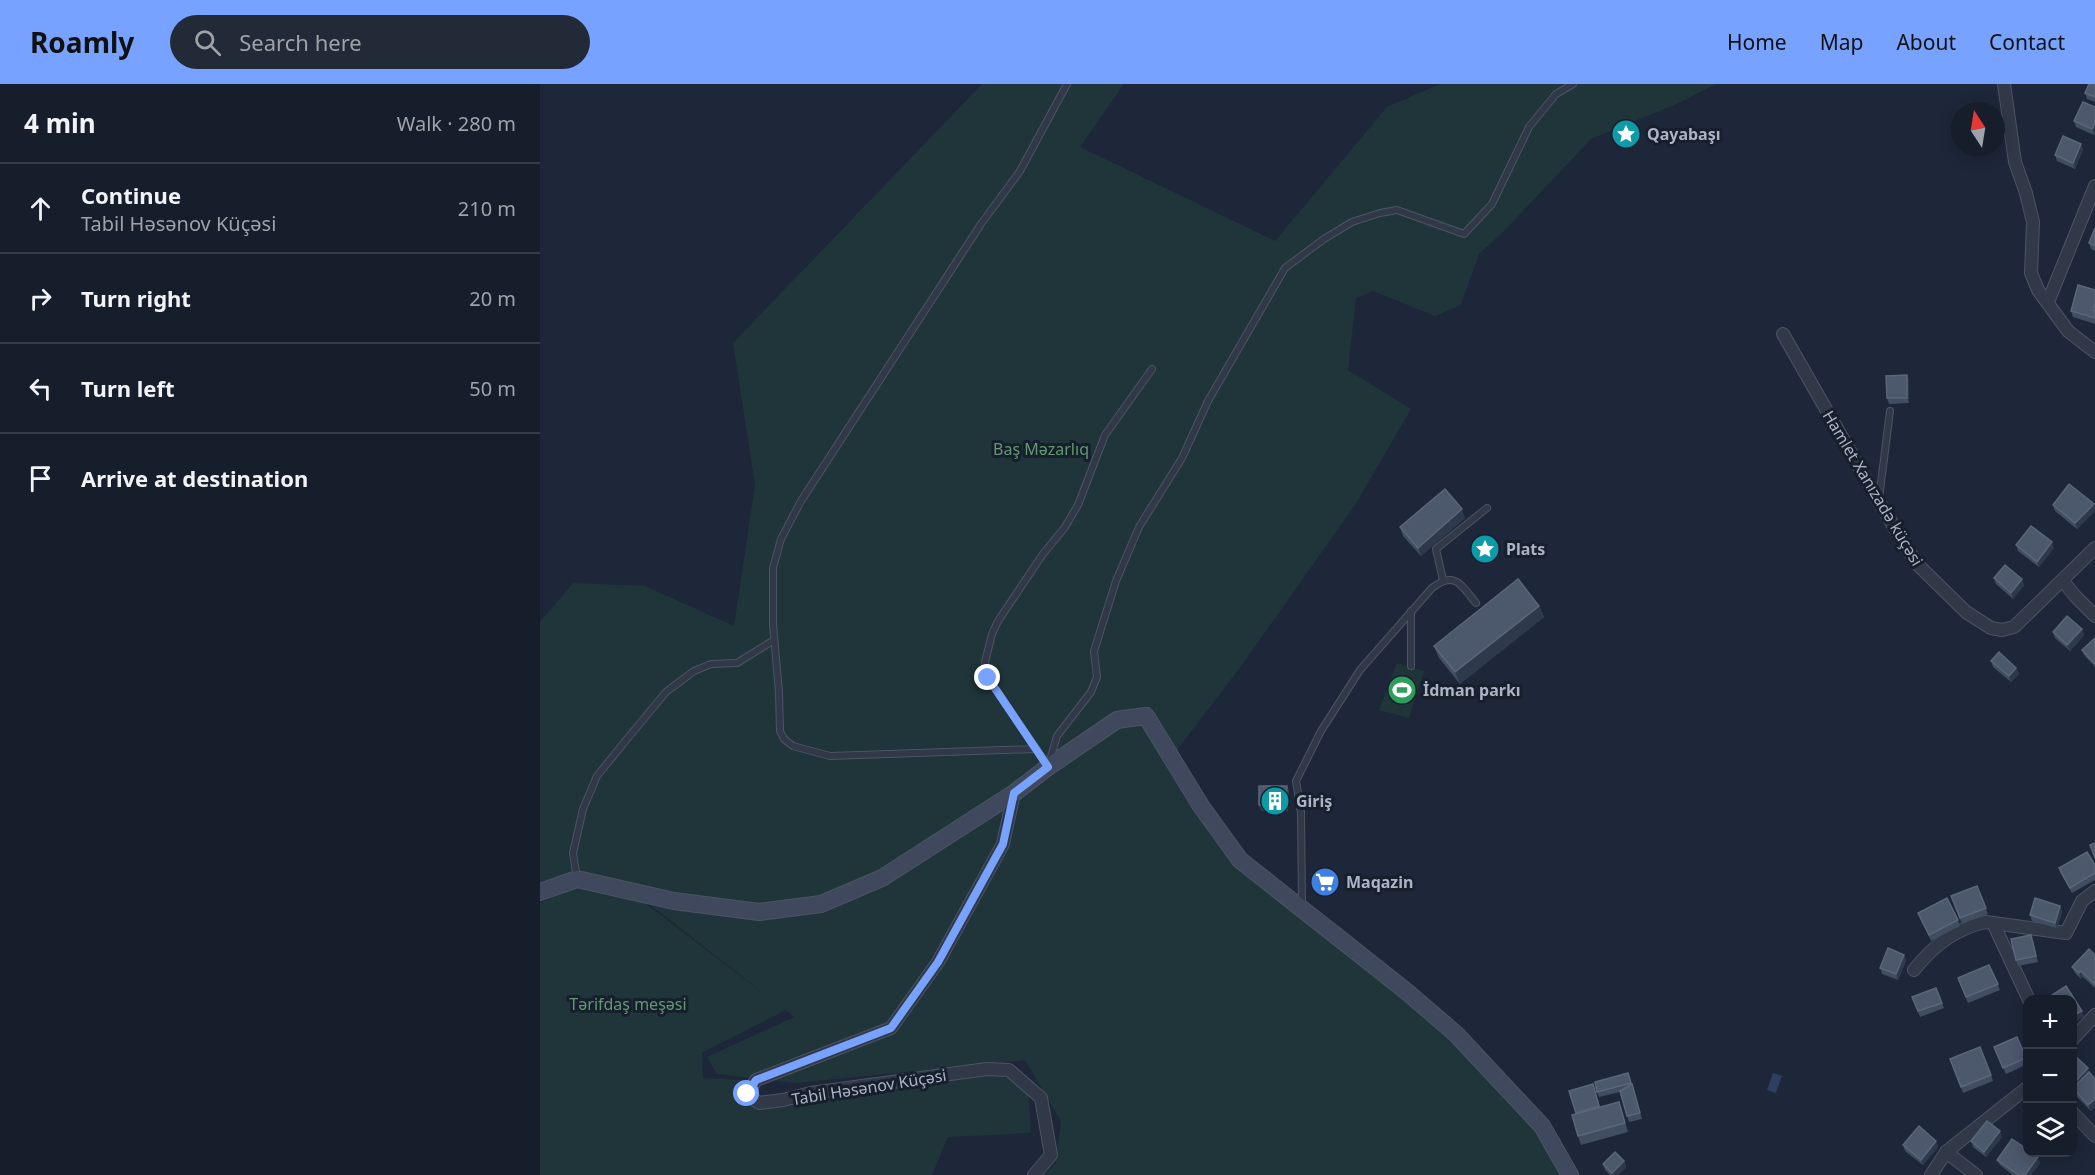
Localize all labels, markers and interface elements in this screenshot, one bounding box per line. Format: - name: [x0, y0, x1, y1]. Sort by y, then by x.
- search box: [170, 15, 590, 69]
- text: Roamly: [30, 23, 134, 61]
- icon: search: [191, 26, 224, 59]
- text: Search here: [239, 27, 362, 57]
- text: Home: [1727, 28, 1787, 56]
- text: Map: [1820, 28, 1863, 56]
- text: About: [1896, 28, 1956, 56]
- text: Contact: [1989, 28, 2065, 56]
- north arrow: [1951, 102, 2005, 156]
- text: 4 min: [24, 105, 96, 141]
- text: Walk · 280 m: [397, 110, 516, 137]
- place icon: Qayabaşı: [1610, 118, 1642, 150]
- place label: Qayabaşı: [1647, 123, 1720, 145]
- text: Continue: [81, 180, 181, 210]
- icon: ahead: [24, 192, 57, 225]
- text: 210 m: [458, 195, 516, 222]
- text: Tabil Həsənov Küçəsi: [81, 210, 276, 237]
- icon: right: [24, 282, 57, 315]
- text: Turn right: [81, 283, 191, 313]
- text: 20 m: [469, 285, 516, 312]
- icon: left: [24, 372, 57, 405]
- text: Turn left: [81, 373, 175, 403]
- text: 50 m: [469, 375, 516, 402]
- street label: Hamlet Xanızadə küçəsi: [1818, 406, 1928, 570]
- park label: Baş Məzarlıq: [993, 438, 1089, 460]
- icon: arrive: [24, 462, 57, 495]
- text: Arrive at destination: [81, 463, 308, 493]
- place icon: Plats: [1469, 533, 1501, 565]
- place label: Plats: [1506, 538, 1545, 560]
- route end: [974, 664, 1000, 690]
- sports icon: İdman parkı: [1386, 674, 1418, 706]
- place label: İdman parkı: [1423, 679, 1521, 701]
- building icon: Giriş: [1259, 785, 1291, 817]
- place label: Giriş: [1296, 790, 1332, 812]
- supermarket icon: Maqazin: [1309, 866, 1341, 898]
- place label: Maqazin: [1346, 871, 1413, 893]
- park label: Tərifdaş meşəsi: [569, 993, 687, 1015]
- map controls: [2023, 995, 2077, 1157]
- button: +: [2023, 995, 2077, 1049]
- button: −: [2023, 1049, 2077, 1103]
- street label: Tabil Həsənov Küçəsi: [790, 1064, 948, 1110]
- route start: [733, 1080, 759, 1106]
- button: layers: [2023, 1103, 2077, 1157]

